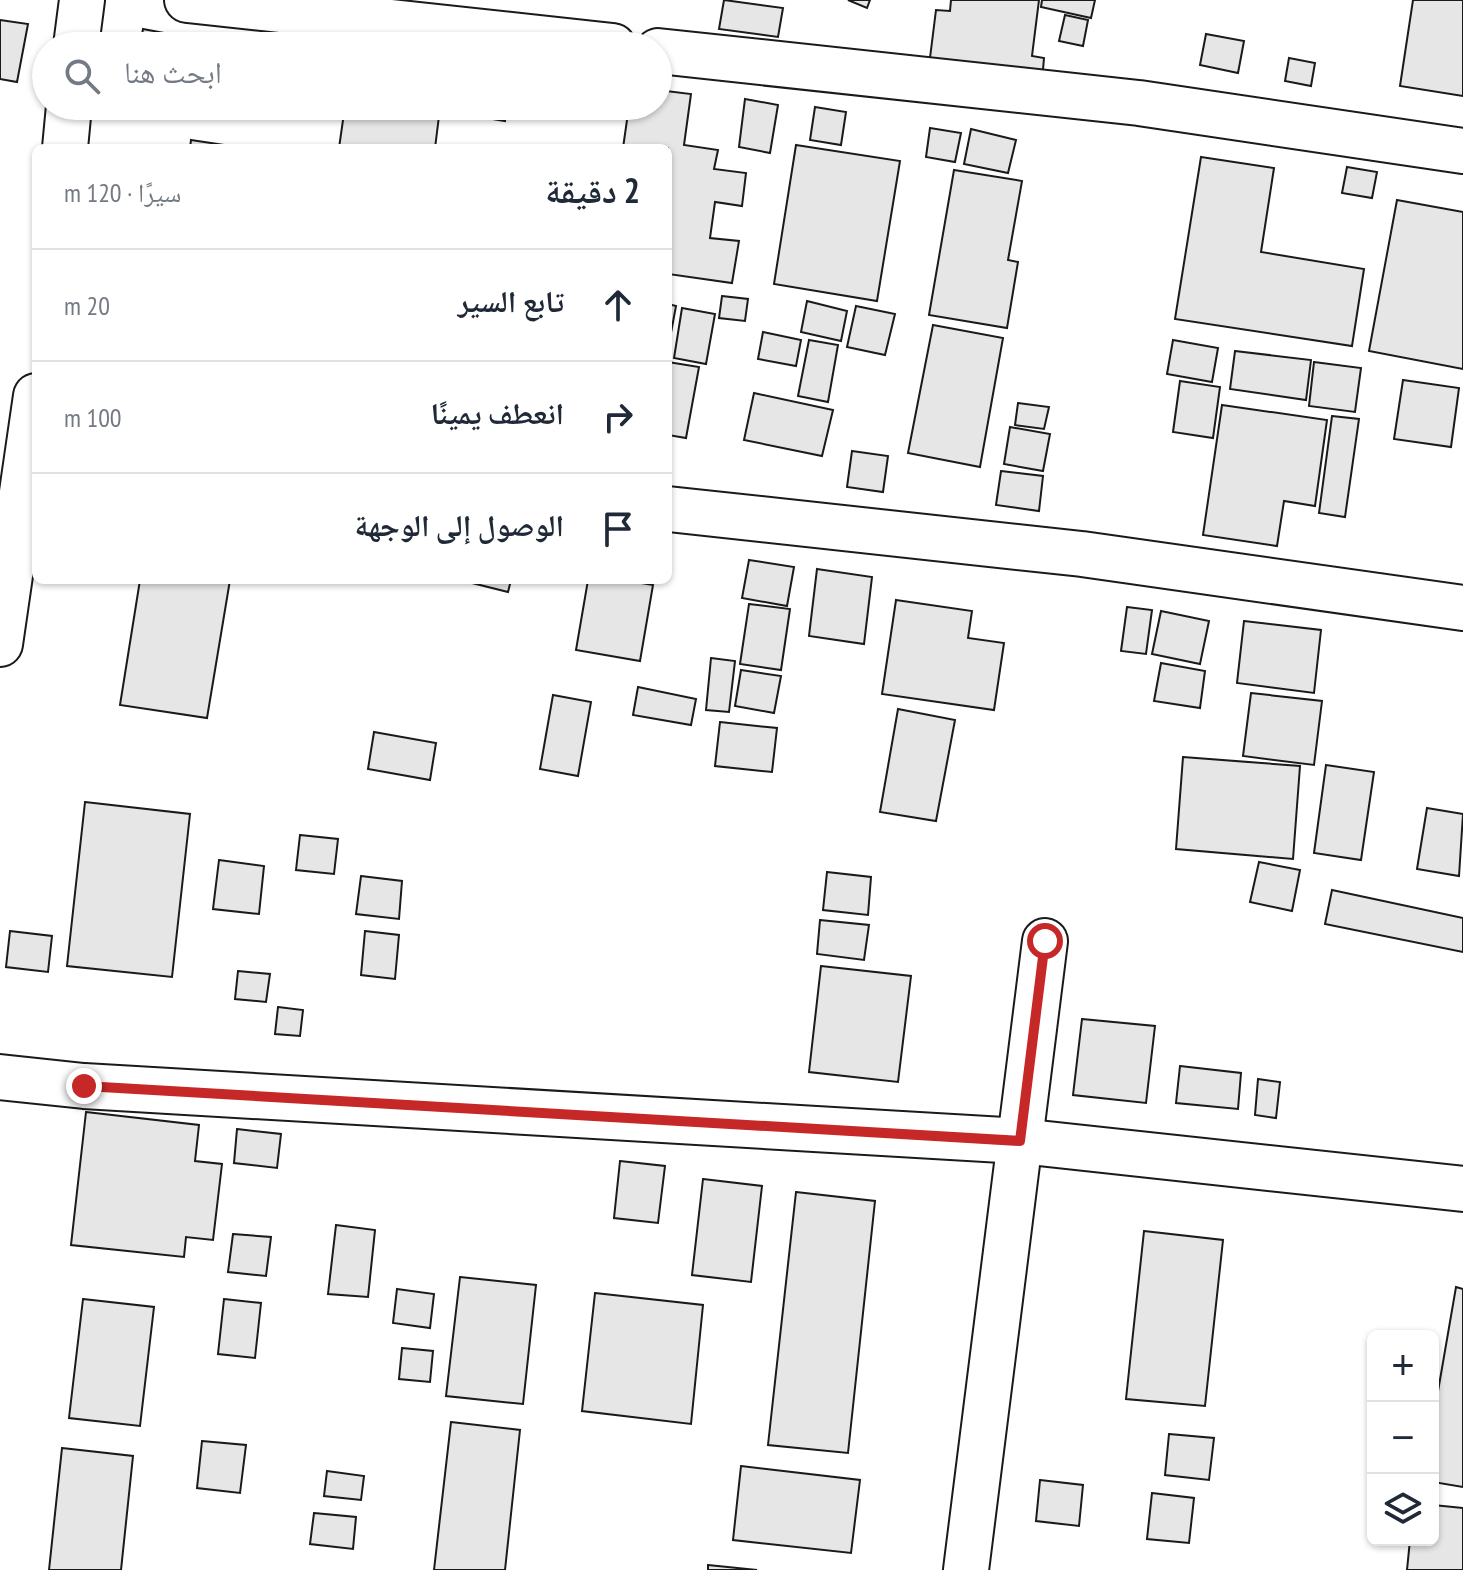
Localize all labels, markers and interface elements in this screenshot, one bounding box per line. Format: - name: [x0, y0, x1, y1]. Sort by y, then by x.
- search box: [32, 32, 672, 120]
- text: ابحث هنا: [124, 52, 222, 91]
- icon: search: [60, 54, 104, 98]
- text: 2 دقيقة: [545, 168, 640, 212]
- text: سيرًا · 120 m: [64, 176, 181, 209]
- text: تابع السير: [458, 281, 564, 320]
- icon: ahead: [596, 283, 640, 327]
- text: 20 m: [64, 289, 110, 322]
- text: انعطف يمينًا: [431, 393, 564, 432]
- icon: right: [596, 395, 640, 439]
- text: 100 m: [64, 401, 122, 434]
- text: الوصول إلى الوجهة: [354, 505, 564, 544]
- icon: arrive: [596, 507, 640, 551]
- route start: [1027, 923, 1063, 959]
- route end: [66, 1068, 102, 1104]
- map controls: [1367, 1330, 1439, 1546]
- button: +: [1367, 1330, 1439, 1402]
- button: −: [1367, 1402, 1439, 1474]
- button: layers: [1367, 1474, 1439, 1546]

